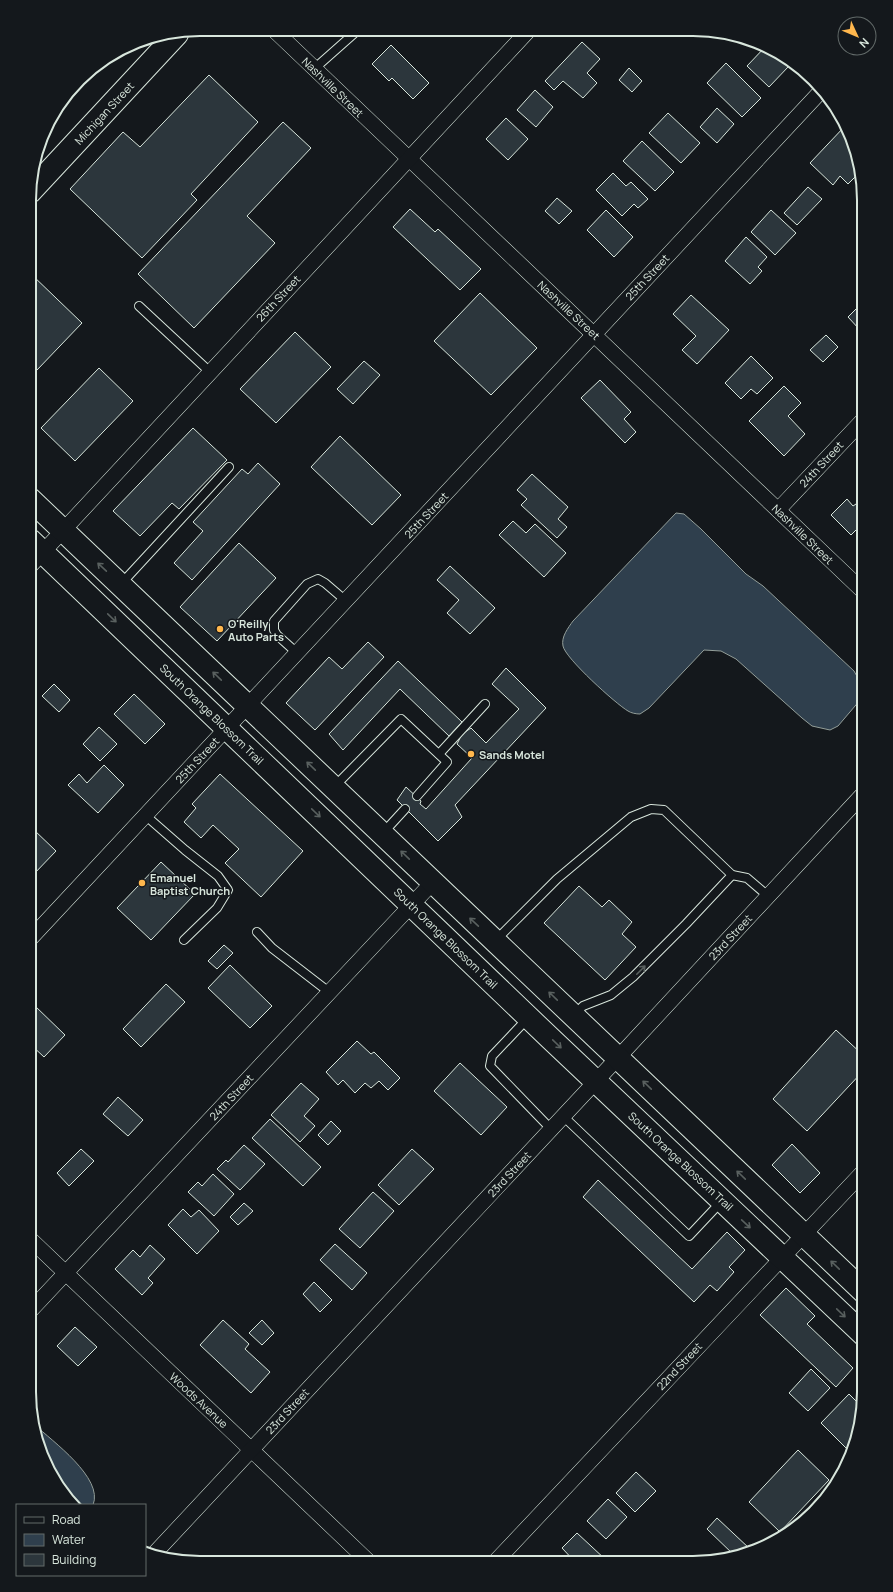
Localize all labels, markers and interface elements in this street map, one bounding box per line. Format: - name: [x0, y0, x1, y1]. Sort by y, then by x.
- north arrow: [837, 16, 877, 56]
- text: N: [856, 35, 873, 51]
- street label: Nashville Street: [299, 54, 367, 120]
- street label: Michigan Street: [71, 78, 137, 148]
- street label: 25th Street: [622, 251, 672, 303]
- street label: 26th Street: [253, 271, 303, 325]
- street label: Nashville Street: [535, 277, 603, 343]
- street label: 24th Street: [796, 438, 846, 490]
- street label: 25th Street: [401, 489, 451, 541]
- street label: Nashville Street: [769, 501, 837, 567]
- one-way arrow: [97, 562, 107, 572]
- one-way arrow: [107, 613, 117, 623]
- place label: O'Reilly Auto Parts: [228, 616, 284, 644]
- marker: O'Reilly Auto Parts: [215, 624, 225, 634]
- street label: South Orange Blossom Trail: [157, 660, 267, 768]
- one-way arrow: [212, 671, 222, 681]
- street label: 25th Street: [172, 734, 222, 786]
- place label: Sands Motel: [479, 747, 545, 762]
- marker: Sands Motel: [466, 749, 476, 759]
- one-way arrow: [306, 761, 316, 770]
- one-way arrow: [310, 809, 321, 818]
- one-way arrow: [400, 850, 410, 860]
- place label: Emanuel Baptist Church: [150, 870, 230, 898]
- marker: Emanuel Baptist Church: [137, 878, 147, 888]
- street label: South Orange Blossom Trail: [391, 884, 501, 992]
- street label: 23rd Street: [705, 911, 755, 963]
- one-way arrow: [469, 917, 479, 926]
- one-way arrow: [636, 965, 646, 975]
- one-way arrow: [548, 991, 558, 1001]
- one-way arrow: [552, 1039, 562, 1049]
- street label: 24th Street: [206, 1071, 256, 1123]
- one-way arrow: [642, 1080, 652, 1090]
- street label: South Orange Blossom Trail: [625, 1108, 737, 1214]
- street label: 23rd Street: [484, 1148, 534, 1200]
- one-way arrow: [736, 1170, 746, 1180]
- one-way arrow: [741, 1219, 751, 1228]
- one-way arrow: [830, 1260, 840, 1269]
- one-way arrow: [836, 1308, 846, 1318]
- street label: 22nd Street: [653, 1339, 705, 1393]
- street label: Woods Avenue: [167, 1369, 232, 1431]
- street label: 23rd Street: [262, 1385, 312, 1437]
- legend: [16, 1504, 146, 1576]
- text: Road: [52, 1511, 80, 1528]
- text: Water: [52, 1531, 86, 1548]
- text: Building: [52, 1551, 96, 1568]

